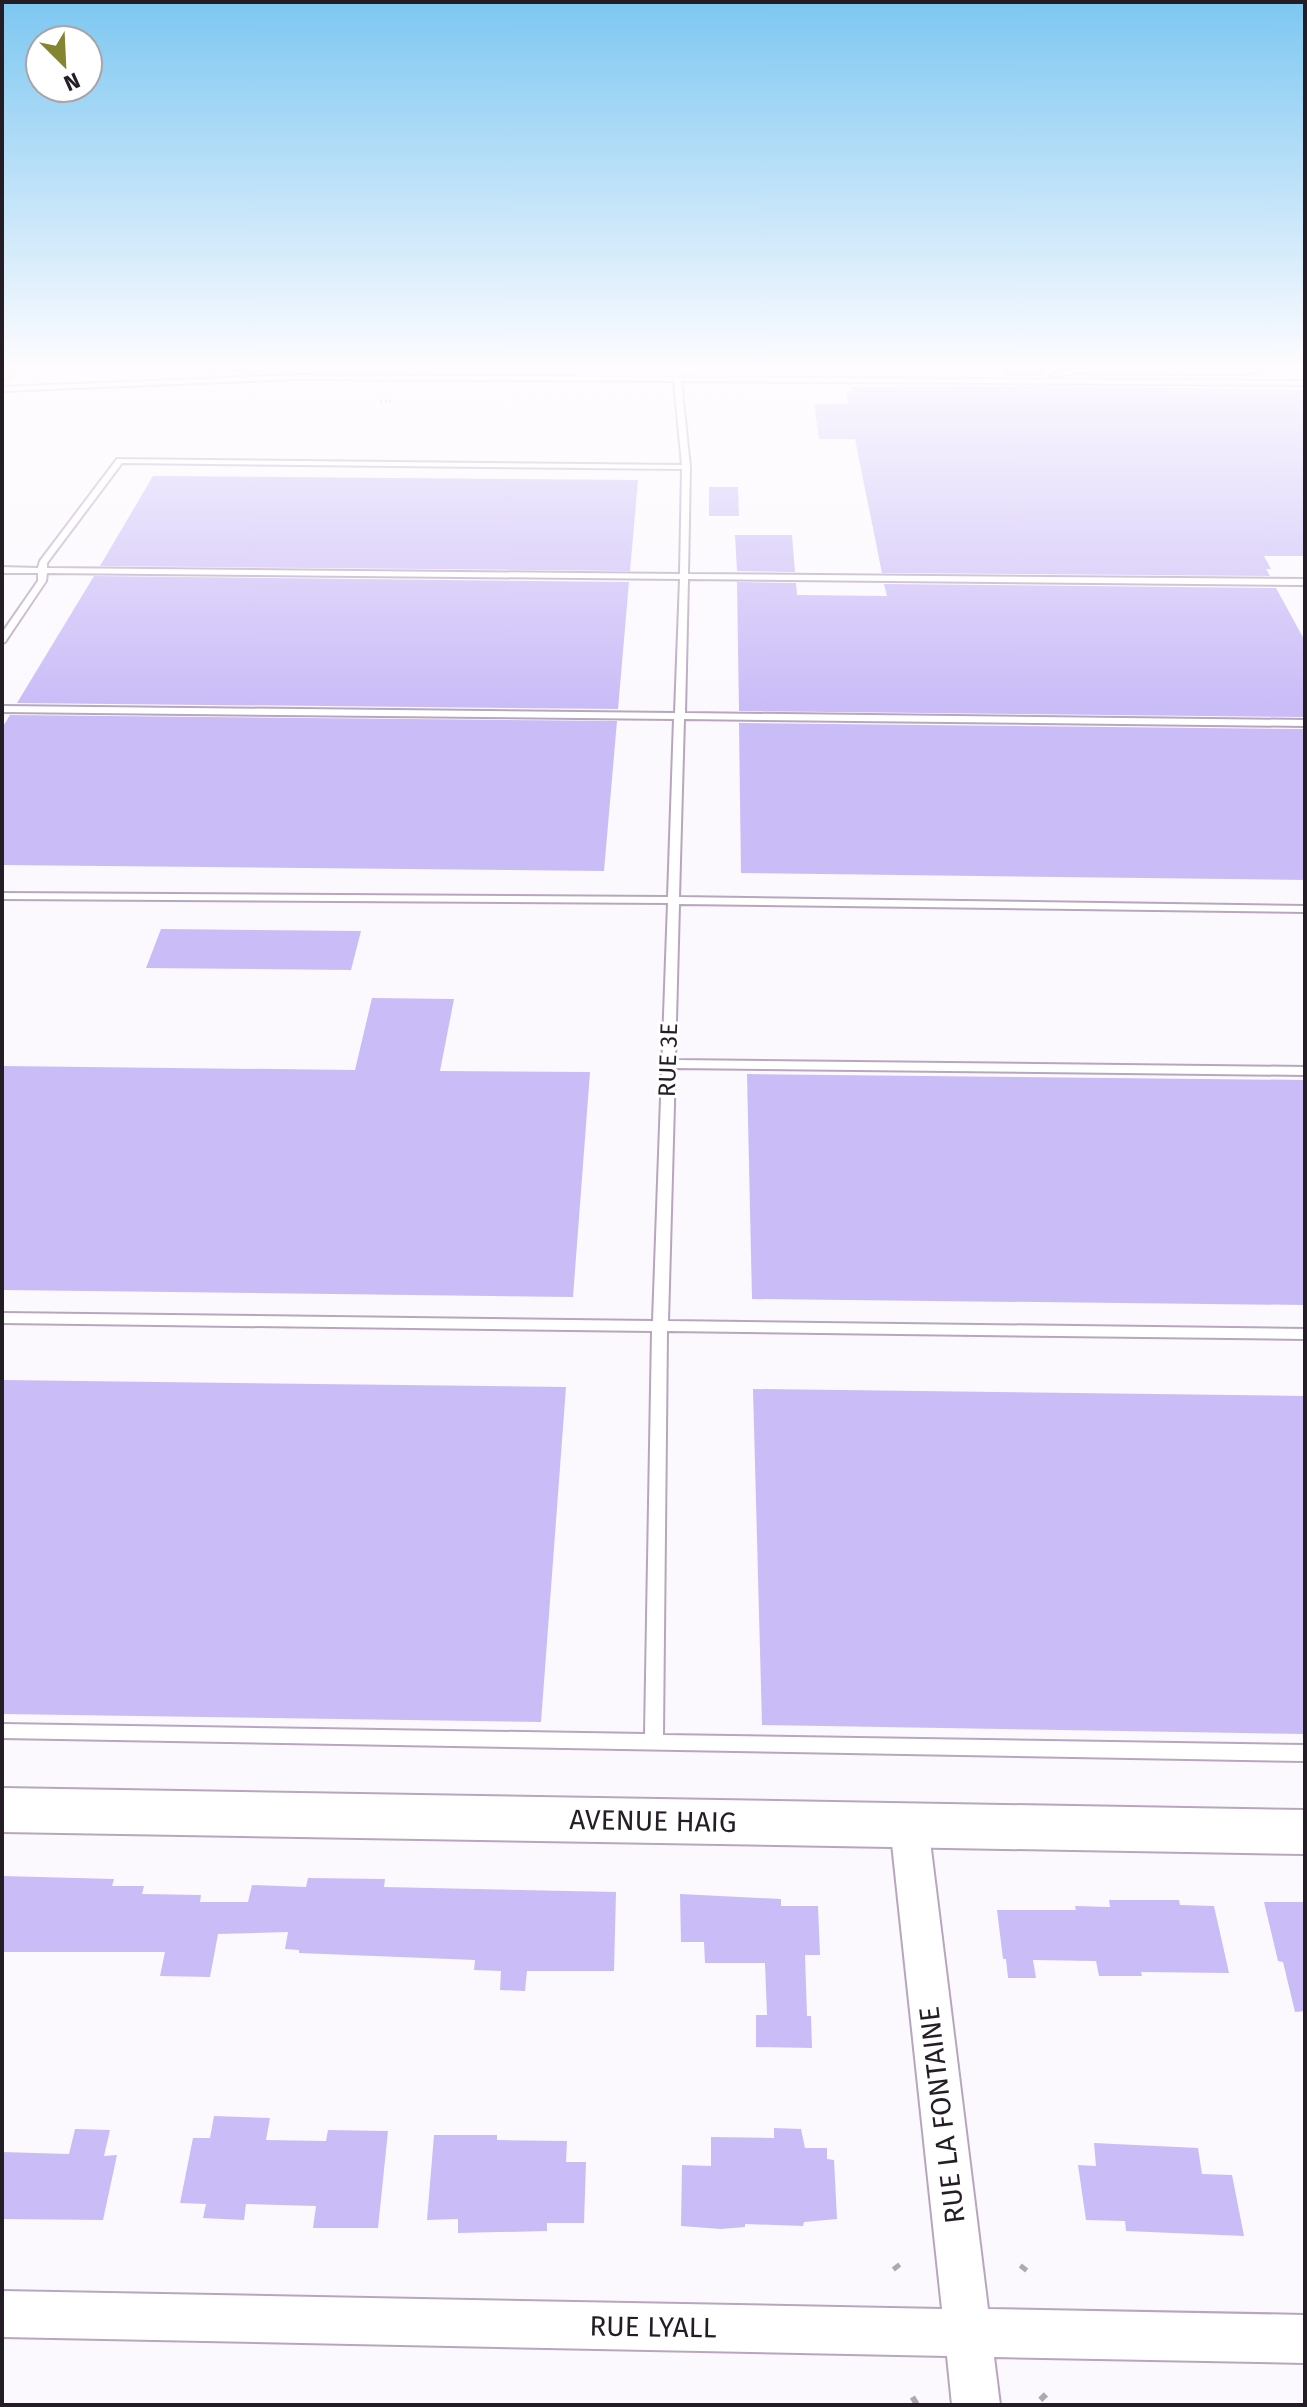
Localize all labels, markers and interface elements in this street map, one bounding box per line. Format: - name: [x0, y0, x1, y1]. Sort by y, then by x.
- north arrow: [24, 24, 104, 104]
- text: N: [60, 67, 84, 97]
- street label: RUE 3E: [653, 1022, 683, 1098]
- street label: AVENUE HAIG: [569, 1803, 737, 1839]
- street label: RUE LA FONTAINE: [912, 2005, 972, 2225]
- street label: RUE LYALL: [589, 2309, 717, 2345]

